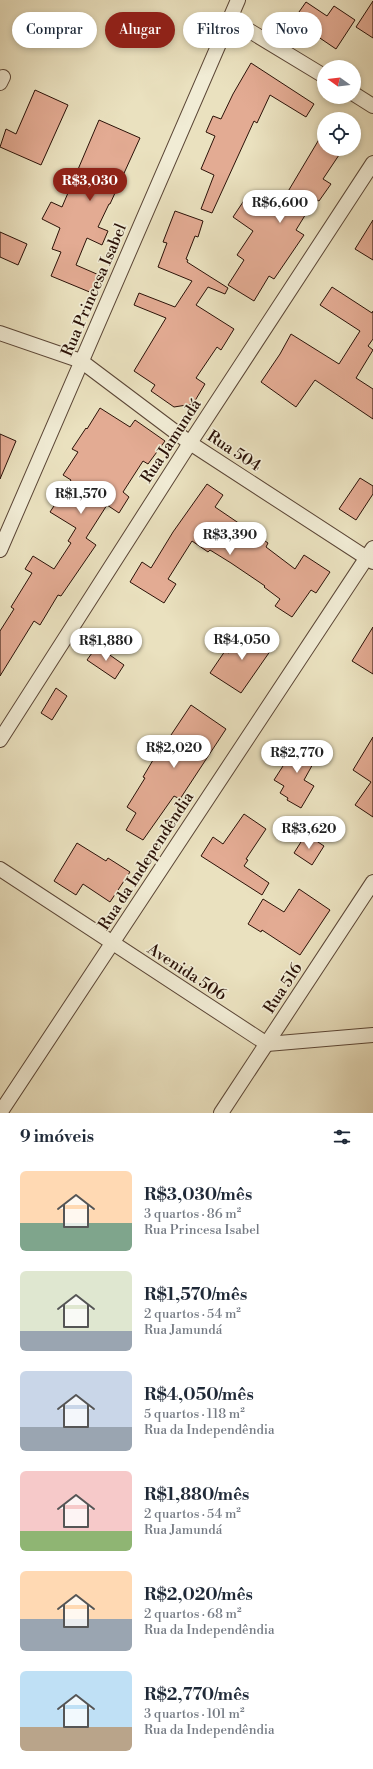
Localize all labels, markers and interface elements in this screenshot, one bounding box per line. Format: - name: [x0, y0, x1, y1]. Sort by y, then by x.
- chip: Comprar: [12, 12, 97, 48]
- chip: Alugar: [105, 12, 175, 48]
- chip: Filtros: [183, 12, 254, 48]
- chip: Novo: [262, 12, 322, 48]
- north arrow: [317, 60, 361, 104]
- map controls: [317, 60, 361, 156]
- button: locate: [317, 112, 361, 156]
- pin: R$3,030: [53, 168, 127, 202]
- text: R$3,030: [62, 173, 118, 189]
- pin: R$6,600: [243, 190, 317, 224]
- text: R$6,600: [252, 195, 308, 211]
- street label: Rua Princesa Isabel: [57, 220, 131, 359]
- street label: Rua Jamundá: [136, 394, 206, 487]
- street label: Rua 504: [203, 426, 265, 476]
- pin: R$1,570: [44, 481, 118, 515]
- text: R$1,570: [55, 486, 107, 502]
- pin: R$3,390: [193, 522, 267, 556]
- text: R$3,390: [203, 527, 257, 543]
- pin: R$4,050: [205, 627, 279, 661]
- pin: R$1,880: [69, 628, 143, 662]
- text: R$4,050: [213, 632, 271, 648]
- text: R$1,880: [79, 633, 133, 649]
- pin: R$2,020: [137, 735, 211, 769]
- text: R$2,020: [146, 740, 202, 756]
- pin: R$2,770: [260, 740, 334, 774]
- text: R$2,770: [270, 745, 324, 761]
- street label: Rua da Independêndia: [94, 787, 199, 934]
- pin: R$3,620: [272, 816, 346, 850]
- text: R$3,620: [282, 821, 336, 837]
- street label: Avenida 506: [143, 938, 231, 1005]
- street label: Rua 516: [259, 959, 307, 1017]
- text: 9 imóveis: [20, 1126, 94, 1148]
- icon: filters: [331, 1126, 353, 1148]
- text: R$3,030/mês: [144, 1184, 252, 1206]
- icon: home: [52, 1187, 100, 1235]
- text: 3 quartos · 86 m²: [144, 1206, 241, 1222]
- text: Rua Princesa Isabel: [144, 1222, 260, 1238]
- text: R$1,570/mês: [144, 1284, 247, 1306]
- icon: home: [52, 1287, 100, 1335]
- text: 2 quartos · 54 m²: [144, 1306, 241, 1322]
- text: Rua Jamundá: [144, 1322, 222, 1338]
- text: R$4,050/mês: [144, 1384, 254, 1406]
- icon: home: [52, 1387, 100, 1435]
- text: 5 quartos · 118 m²: [144, 1406, 245, 1422]
- text: Rua da Independêndia: [144, 1422, 275, 1438]
- text: R$1,880/mês: [144, 1484, 249, 1506]
- icon: home: [52, 1487, 100, 1535]
- text: 2 quartos · 54 m²: [144, 1506, 241, 1522]
- text: Rua Jamundá: [144, 1522, 222, 1538]
- text: R$2,020/mês: [144, 1584, 253, 1606]
- icon: home: [52, 1587, 100, 1635]
- text: 2 quartos · 68 m²: [144, 1606, 242, 1622]
- text: Rua da Independêndia: [144, 1622, 275, 1638]
- text: R$2,770/mês: [144, 1684, 249, 1706]
- icon: home: [52, 1687, 100, 1735]
- text: 3 quartos · 101 m²: [144, 1706, 244, 1722]
- text: Rua da Independêndia: [144, 1722, 275, 1738]

